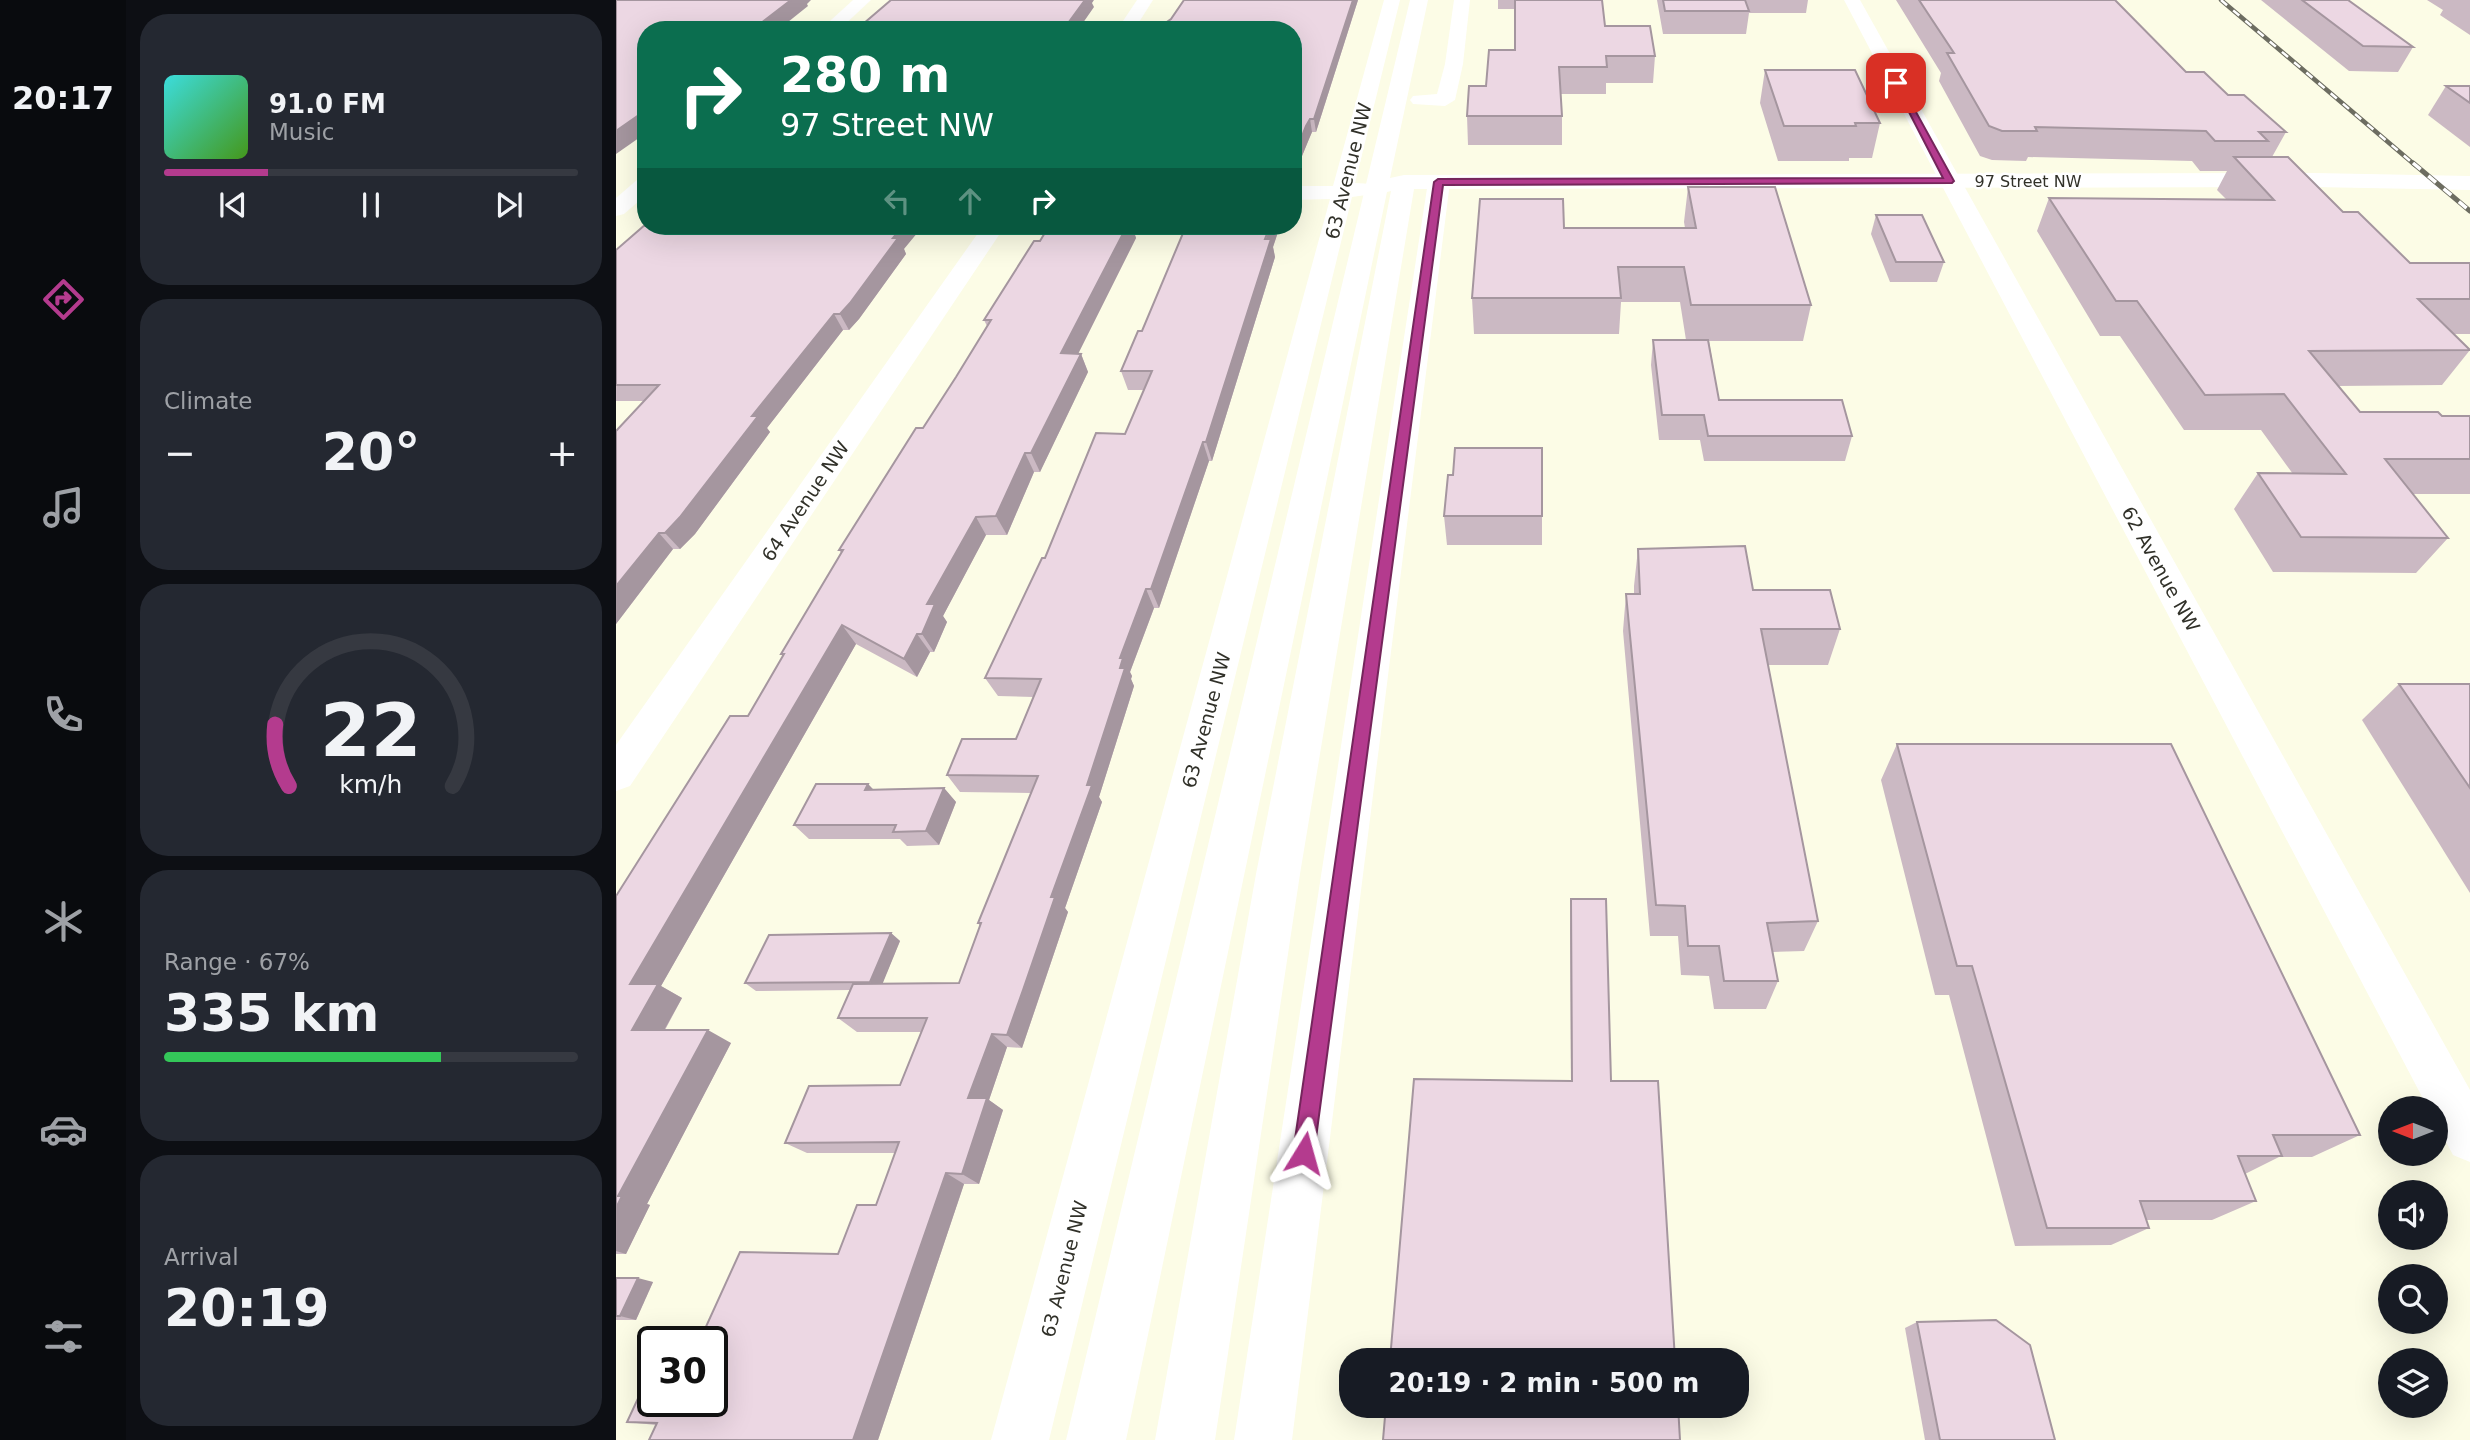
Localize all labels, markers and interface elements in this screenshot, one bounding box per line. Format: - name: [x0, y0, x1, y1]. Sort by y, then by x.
- text: 280 m: [780, 47, 950, 104]
- icon: right: [665, 49, 756, 140]
- pin: [1866, 53, 1926, 113]
- icon: arrive: [1877, 64, 1915, 102]
- text: 20:17: [12, 79, 114, 117]
- text: 91.0 FM: [269, 89, 386, 119]
- street label: 63 Avenue NW: [1320, 100, 1376, 242]
- text: 97 Street NW: [780, 106, 994, 144]
- text: Music: [269, 119, 334, 145]
- street label: 97 Street NW: [1975, 172, 2082, 191]
- icon: left: [878, 182, 916, 220]
- icon: ahead: [951, 182, 989, 220]
- icon: right: [1024, 182, 1062, 220]
- icon: previous: [214, 186, 252, 224]
- icon: pause: [352, 186, 390, 224]
- icon: next: [490, 186, 528, 224]
- icon: directions: [39, 275, 88, 324]
- text: Climate: [164, 388, 253, 414]
- text: 20°: [322, 422, 420, 482]
- text: −: [164, 431, 196, 475]
- text: +: [546, 431, 578, 475]
- street label: 64 Avenue NW: [757, 437, 853, 565]
- icon: music: [39, 483, 88, 532]
- street label: 62 Avenue NW: [2117, 503, 2205, 636]
- street label: 63 Avenue NW: [1177, 649, 1235, 790]
- text: 22: [320, 688, 422, 773]
- icon: phone: [39, 690, 88, 739]
- text: km/h: [339, 770, 403, 799]
- icon: climate: [39, 897, 88, 946]
- text: Range · 67%: [164, 949, 310, 975]
- text: 335 km: [164, 983, 379, 1043]
- north arrow: [2378, 1096, 2448, 1166]
- map controls: [2378, 1096, 2448, 1418]
- icon: car: [39, 1105, 88, 1154]
- position arrow: [1267, 1116, 1341, 1190]
- button: sound: [2378, 1180, 2448, 1250]
- street label: 63 Avenue NW: [1036, 1198, 1092, 1340]
- text: Arrival: [164, 1244, 239, 1270]
- button: search: [2378, 1264, 2448, 1334]
- text: 20:19: [164, 1278, 330, 1338]
- icon: filters: [39, 1312, 88, 1361]
- speed limit sign: 30: [637, 1326, 728, 1417]
- button: layers: [2378, 1348, 2448, 1418]
- text: 20:19 · 2 min · 500 m: [1389, 1368, 1699, 1398]

